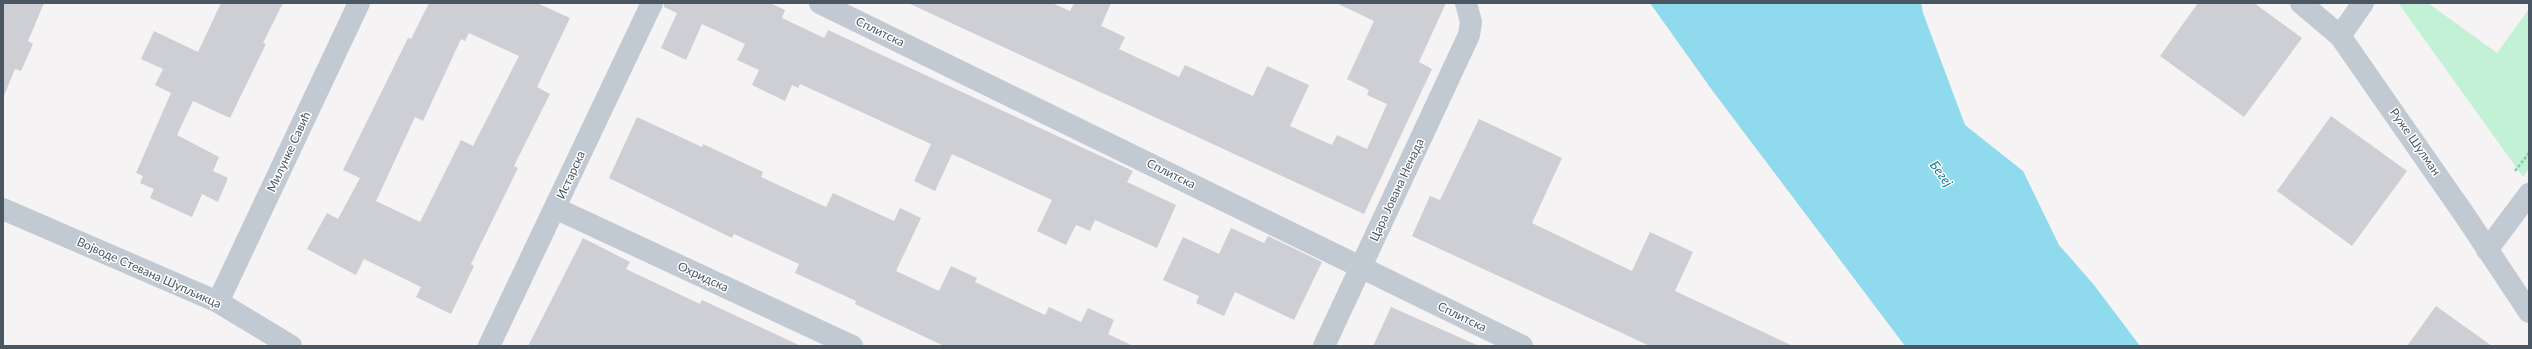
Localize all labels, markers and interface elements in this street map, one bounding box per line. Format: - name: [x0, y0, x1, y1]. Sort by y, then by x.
- street label: Сплитска: [853, 14, 907, 50]
- street label: Руже Шулман: [2387, 106, 2443, 178]
- street label: Милунке Савић: [264, 110, 314, 194]
- street label: Цара Јована Ненада: [1367, 136, 1427, 244]
- street label: Истарска: [554, 149, 588, 201]
- street label: Сплитска: [1144, 156, 1198, 192]
- water label: Бегеј: [1926, 158, 1956, 190]
- street label: Војводе Стевана Шупљикца: [75, 235, 223, 311]
- street label: Охридска: [675, 259, 731, 295]
- street label: Сплитска: [1435, 299, 1489, 335]

